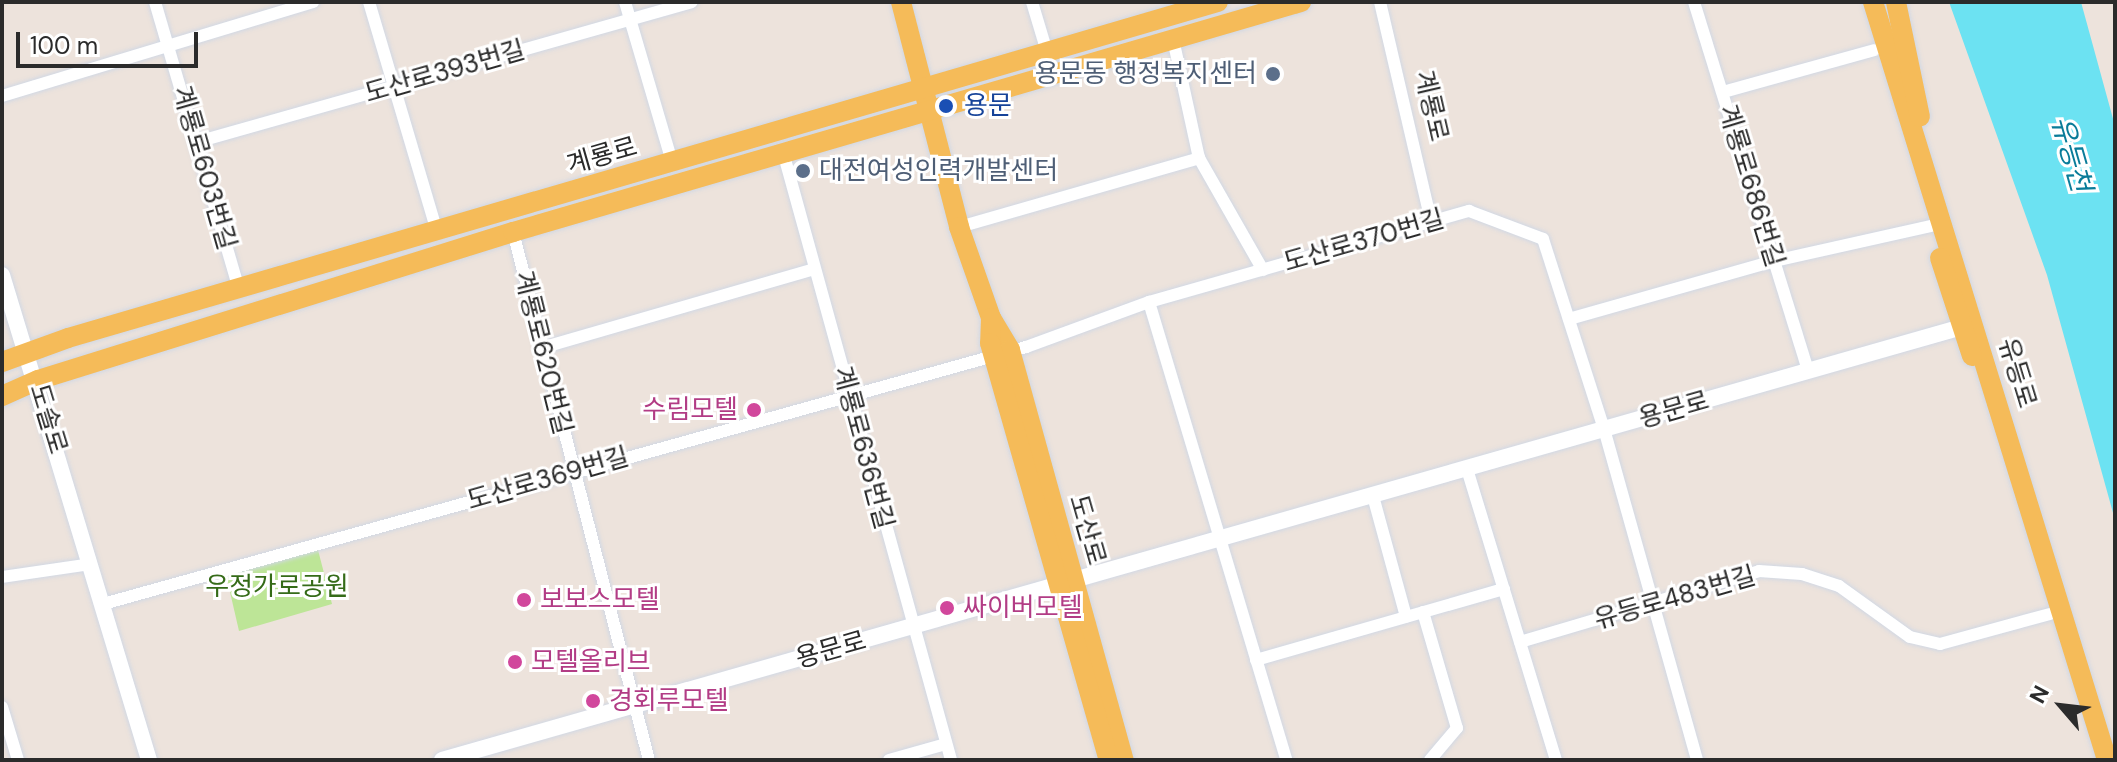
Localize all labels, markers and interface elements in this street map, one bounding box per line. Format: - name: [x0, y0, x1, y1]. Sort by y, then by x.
- scale bar: [20, 16, 202, 66]
- text: 100 m: [30, 30, 98, 61]
- street label: 도산로393번길: [361, 34, 529, 110]
- place label: 용문동 행정복지센터: [1035, 58, 1257, 90]
- marker: 용문동 행정복지센터: [1264, 65, 1282, 83]
- street label: 계룡로: [1408, 68, 1454, 144]
- street label: 계룡로603번길: [166, 82, 242, 254]
- place label: 용문: [964, 90, 1012, 122]
- marker: 용문: [935, 95, 957, 117]
- street label: 계룡로686번길: [1712, 101, 1790, 271]
- water label: 유등천: [2044, 112, 2098, 196]
- street label: 계룡로: [563, 131, 641, 181]
- place label: 대전여성인력개발센터: [819, 155, 1058, 187]
- marker: 대전여성인력개발센터: [794, 162, 812, 180]
- street label: 도산로370번길: [1280, 203, 1448, 279]
- street label: 계룡로620번길: [508, 268, 578, 438]
- street label: 유등로: [1992, 334, 2042, 412]
- street label: 계룡로636번길: [826, 363, 900, 533]
- street label: 도솔로: [23, 380, 73, 458]
- street label: 용문로: [1635, 385, 1713, 435]
- place label: 수림모텔: [642, 394, 738, 426]
- marker: 수림모텔: [745, 401, 763, 419]
- street label: 도산로369번길: [463, 441, 633, 517]
- street label: 도산로: [1062, 491, 1112, 569]
- street label: 유등로483번길: [1591, 560, 1759, 636]
- park label: 우정가로공원: [205, 571, 349, 603]
- place label: 보보스모텔: [540, 584, 660, 616]
- marker: 보보스모텔: [515, 591, 533, 609]
- place label: 싸이버모텔: [963, 592, 1083, 624]
- marker: 싸이버모텔: [938, 599, 956, 617]
- street label: 용문로: [792, 625, 870, 675]
- place label: 모텔올리브: [531, 646, 651, 678]
- marker: 모텔올리브: [506, 653, 524, 671]
- north arrow: [2021, 666, 2101, 746]
- text: N: [2023, 681, 2056, 708]
- place label: 경회루모텔: [609, 685, 729, 717]
- marker: 경회루모텔: [584, 692, 602, 710]

